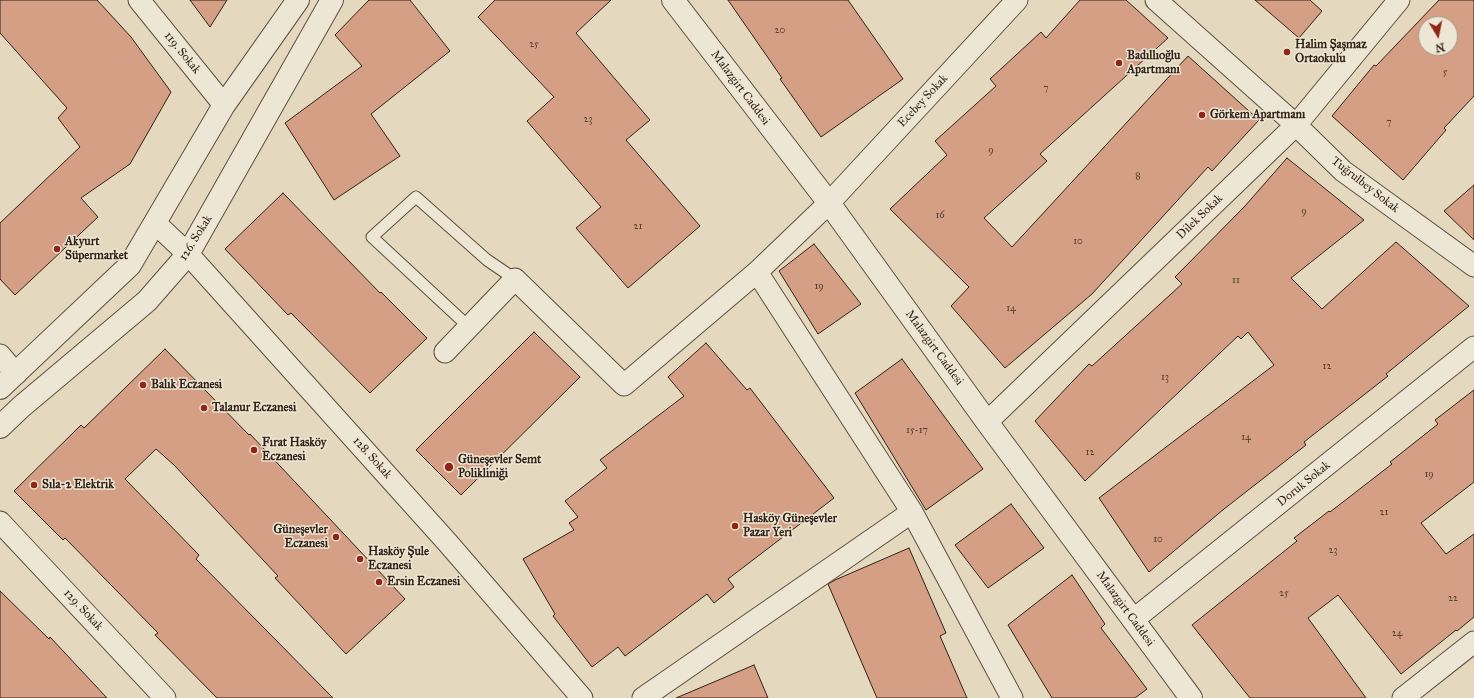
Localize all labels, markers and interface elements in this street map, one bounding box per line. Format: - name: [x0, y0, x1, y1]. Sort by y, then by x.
- north arrow: [1418, 16, 1458, 56]
- house number: 20: [775, 25, 785, 37]
- street label: 119. Sokak: [161, 29, 203, 77]
- place label: Halim Şaşmaz Ortaokulu: [1295, 38, 1367, 66]
- house number: 25: [529, 39, 539, 51]
- text: N: [1434, 40, 1446, 55]
- marker: Halim Şaşmaz Ortaokulu: [1282, 47, 1292, 57]
- street label: Malazgirt Caddesi: [707, 48, 773, 128]
- place label: Badıllıoğlu Apartmanı: [1127, 49, 1180, 77]
- marker: Badıllıoğlu Apartmanı: [1114, 58, 1124, 68]
- house number: 5: [1443, 67, 1447, 79]
- street label: Ecebey Sokak: [895, 72, 951, 130]
- house number: 7: [1043, 83, 1049, 95]
- place label: Görkem Apartmanı: [1210, 108, 1305, 122]
- marker: Görkem Apartmanı: [1197, 110, 1207, 120]
- house number: 23: [584, 114, 592, 126]
- house number: 7: [1386, 117, 1392, 129]
- house number: 9: [988, 145, 994, 157]
- street label: Tuğrulbey Sokak: [1328, 154, 1402, 216]
- house number: 8: [1135, 171, 1141, 183]
- street label: Dilek Sokak: [1174, 192, 1226, 242]
- house number: 9: [1301, 206, 1307, 218]
- house number: 16: [935, 210, 945, 222]
- street label: 126. Sokak: [176, 213, 216, 263]
- house number: 21: [634, 221, 642, 233]
- place label: Akyurt Süpermarket: [65, 235, 128, 263]
- house number: 10: [1073, 236, 1083, 248]
- marker: Akyurt Süpermarket: [52, 244, 62, 254]
- house number: 11: [1232, 275, 1240, 287]
- house number: 19: [814, 281, 824, 293]
- house number: 14: [1006, 303, 1016, 315]
- street label: Malazgirt Caddesi: [902, 308, 966, 388]
- house number: 12: [1323, 361, 1331, 373]
- house number: 13: [1161, 372, 1169, 384]
- place label: Balık Eczanesi: [151, 378, 222, 392]
- marker: Balık Eczanesi: [138, 380, 148, 390]
- place label: Talanur Eczanesi: [212, 401, 296, 415]
- marker: Talanur Eczanesi: [199, 403, 209, 413]
- house number: 15-17: [906, 425, 928, 437]
- house number: 14: [1241, 432, 1251, 444]
- street label: 128. Sokak: [349, 434, 395, 482]
- place label: Fırat Hasköy Eczanesi: [262, 436, 326, 464]
- marker: Fırat Hasköy Eczanesi: [249, 445, 259, 455]
- house number: 12: [1086, 447, 1094, 459]
- place label: Güneşevler Semt Polikliniği: [458, 453, 541, 481]
- street label: Doruk Sokak: [1275, 458, 1333, 510]
- marker: Güneşevler Semt Polikliniği: [443, 461, 455, 473]
- house number: 19: [1424, 469, 1434, 481]
- place label: Sıla-2 Elektrik: [42, 478, 114, 492]
- marker: Sıla-2 Elektrik: [29, 480, 39, 490]
- house number: 21: [1380, 507, 1388, 519]
- place label: Hasköy Güneşevler Pazar Yeri: [743, 512, 837, 540]
- marker: Hasköy Güneşevler Pazar Yeri: [730, 521, 740, 531]
- place label: Güneşevler Eczanesi: [274, 523, 328, 551]
- marker: Güneşevler Eczanesi: [331, 532, 341, 542]
- house number: 10: [1153, 534, 1163, 546]
- place label: Hasköy Şule Eczanesi: [368, 545, 429, 573]
- house number: 23: [1329, 545, 1337, 557]
- marker: Hasköy Şule Eczanesi: [355, 554, 365, 564]
- street label: Malazgirt Caddesi: [1093, 569, 1157, 649]
- place label: Ersin Eczanesi: [387, 575, 460, 589]
- marker: Ersin Eczanesi: [374, 577, 384, 587]
- street label: 129. Sokak: [60, 586, 106, 634]
- house number: 25: [1279, 588, 1289, 600]
- house number: 22: [1448, 593, 1458, 605]
- house number: 24: [1392, 628, 1402, 640]

